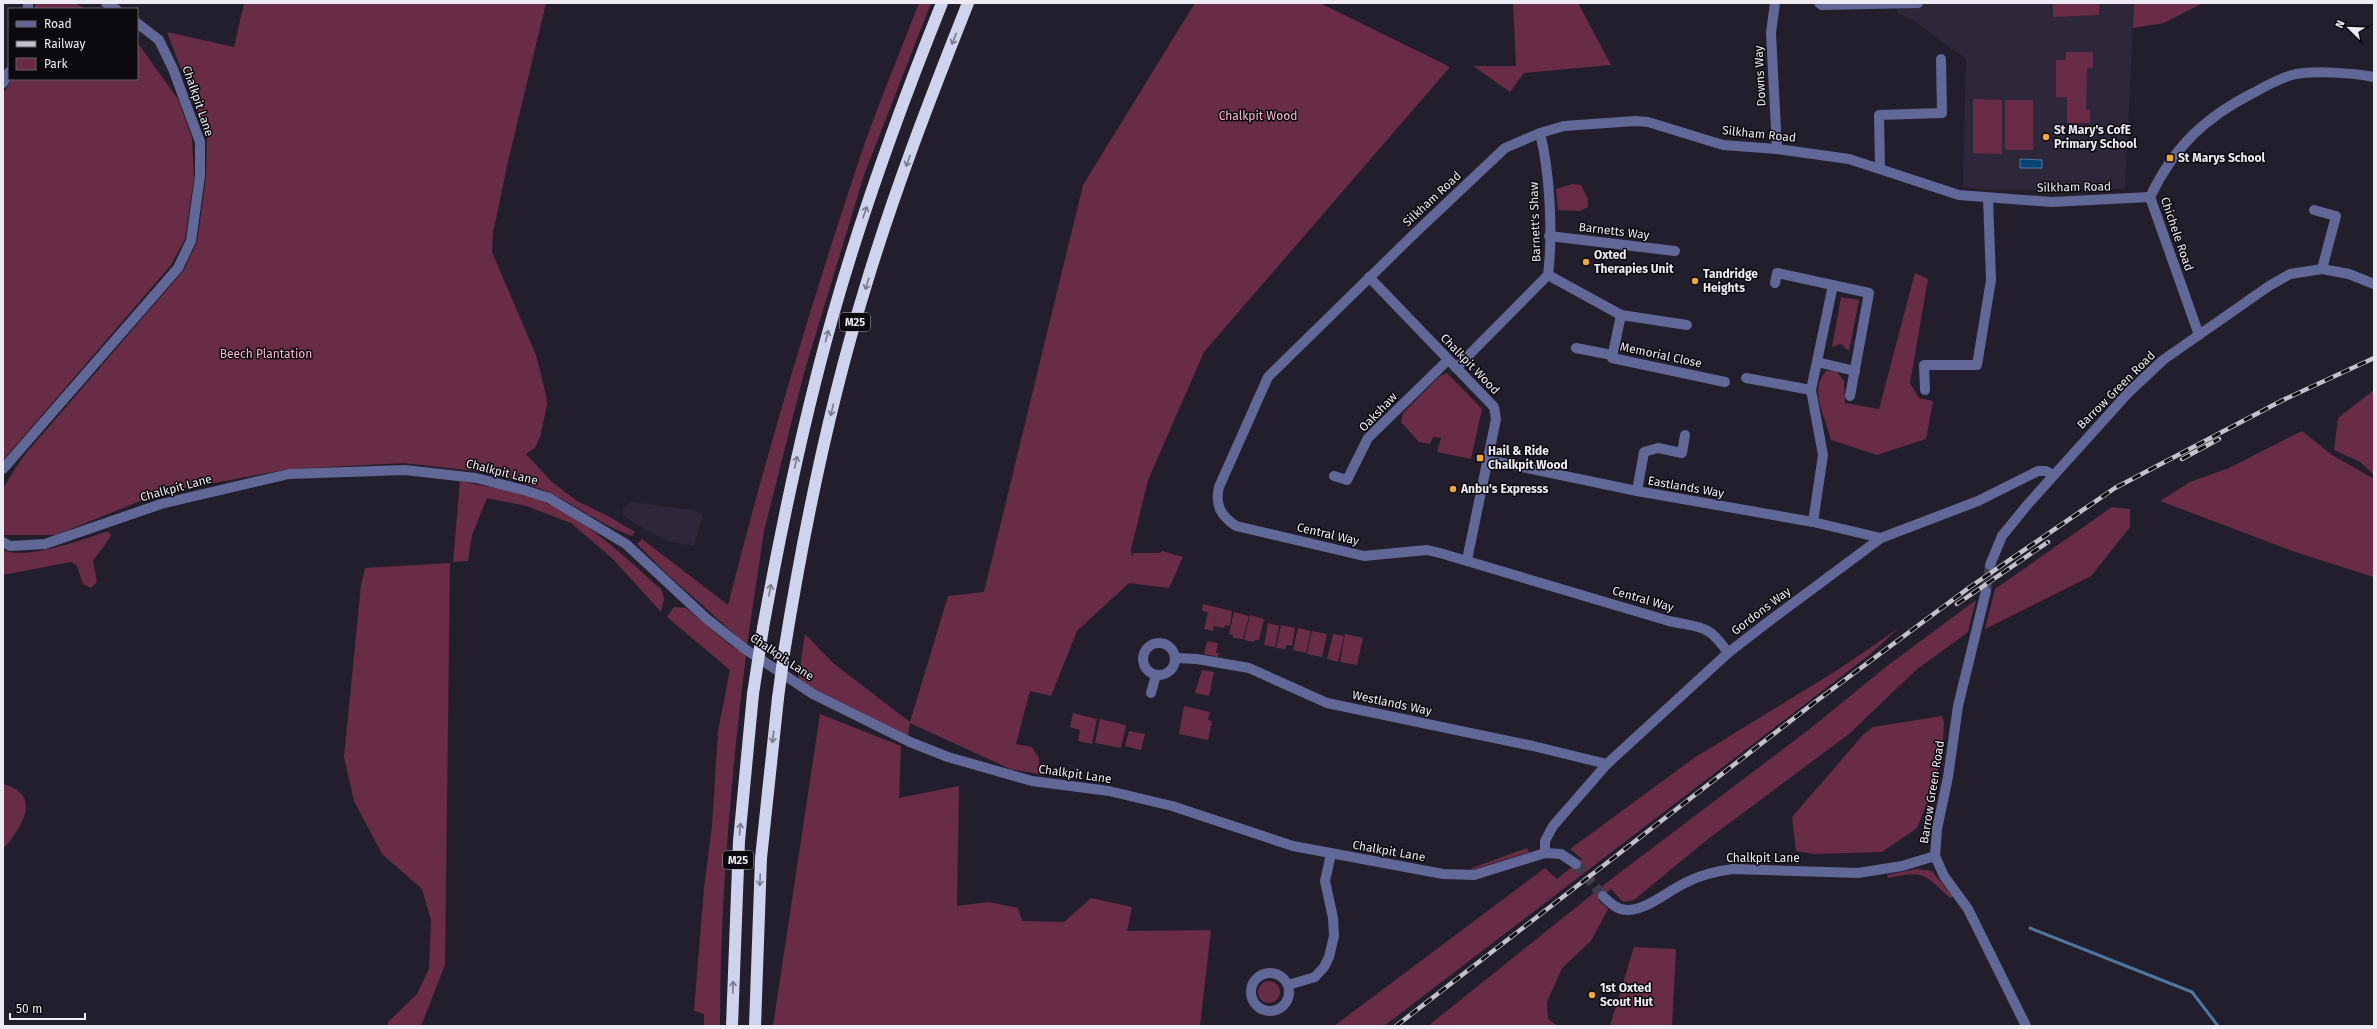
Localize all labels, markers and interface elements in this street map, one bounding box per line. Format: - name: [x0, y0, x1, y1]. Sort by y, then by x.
- legend: [8, 8, 138, 80]
- north arrow: [2329, 8, 2369, 48]
- text: Road: [44, 17, 72, 31]
- text: N: [2333, 18, 2348, 30]
- one-way arrow: [949, 33, 957, 45]
- text: Railway: [44, 37, 85, 51]
- street label: Downs Way: [1751, 45, 1769, 107]
- text: Park: [44, 57, 68, 71]
- street label: Chalkpit Lane: [179, 64, 217, 138]
- park label: Chalkpit Wood: [1219, 109, 1297, 123]
- street label: Silkham Road: [1721, 123, 1797, 145]
- place label: St Mary's CofE Primary School: [2054, 123, 2137, 151]
- marker: St Mary's CofE Primary School: [2041, 132, 2051, 142]
- place label: St Marys School: [2178, 151, 2265, 165]
- marker: St Marys School: [2165, 153, 2175, 163]
- one-way arrow: [903, 154, 911, 166]
- street label: Silkham Road: [1400, 169, 1464, 229]
- street label: Silkham Road: [2037, 179, 2111, 195]
- street label: Barnett's Shaw: [1527, 181, 1543, 262]
- street label: Chichele Road: [2158, 195, 2196, 273]
- one-way arrow: [862, 205, 869, 218]
- street label: Barnetts Way: [1578, 220, 1650, 242]
- place label: Oxted Therapies Unit: [1594, 248, 1674, 276]
- marker: Oxted Therapies Unit: [1581, 257, 1591, 267]
- place label: Tandridge Heights: [1703, 267, 1758, 295]
- marker: Tandridge Heights: [1690, 276, 1700, 286]
- one-way arrow: [863, 277, 870, 290]
- road number: M25: [840, 313, 870, 331]
- one-way arrow: [824, 330, 831, 343]
- street label: Chalkpit Wood: [1438, 331, 1502, 397]
- street label: Memorial Close: [1619, 339, 1703, 371]
- park label: Beech Plantation: [220, 347, 312, 361]
- street label: Barrow Green Road: [2074, 348, 2158, 432]
- street label: Oakshaw: [1356, 389, 1400, 434]
- one-way arrow: [828, 403, 835, 416]
- place label: Hail & Ride Chalkpit Wood: [1488, 444, 1568, 472]
- marker: Hail & Ride Chalkpit Wood: [1475, 453, 1485, 463]
- street label: Chalkpit Lane: [465, 456, 539, 488]
- one-way arrow: [793, 456, 801, 469]
- street label: Chalkpit Lane: [139, 472, 213, 504]
- street label: Eastlands Way: [1647, 473, 1725, 501]
- place label: Anbu's Expresss: [1460, 482, 1549, 496]
- marker: Anbu's Expresss: [1448, 484, 1458, 494]
- street label: Central Way: [1295, 520, 1361, 548]
- one-way arrow: [766, 584, 774, 597]
- street label: Central Way: [1611, 584, 1676, 615]
- street label: Gordons Way: [1729, 584, 1793, 638]
- street label: Chalkpit Lane: [748, 631, 816, 683]
- street label: Westlands Way: [1351, 688, 1433, 718]
- one-way arrow: [769, 730, 777, 743]
- street label: Barrow Green Road: [1917, 739, 1947, 845]
- street label: Chalkpit Lane: [1038, 762, 1112, 786]
- one-way arrow: [736, 823, 744, 836]
- street label: Chalkpit Lane: [1352, 838, 1426, 864]
- road number: M25: [723, 851, 753, 869]
- street label: Chalkpit Lane: [1726, 851, 1800, 865]
- one-way arrow: [756, 873, 764, 886]
- one-way arrow: [729, 981, 737, 994]
- place label: 1st Oxted Scout Hut: [1600, 981, 1654, 1009]
- marker: 1st Oxted Scout Hut: [1587, 990, 1597, 1000]
- scale bar: [10, 995, 85, 1021]
- text: 50 m: [16, 1002, 42, 1016]

